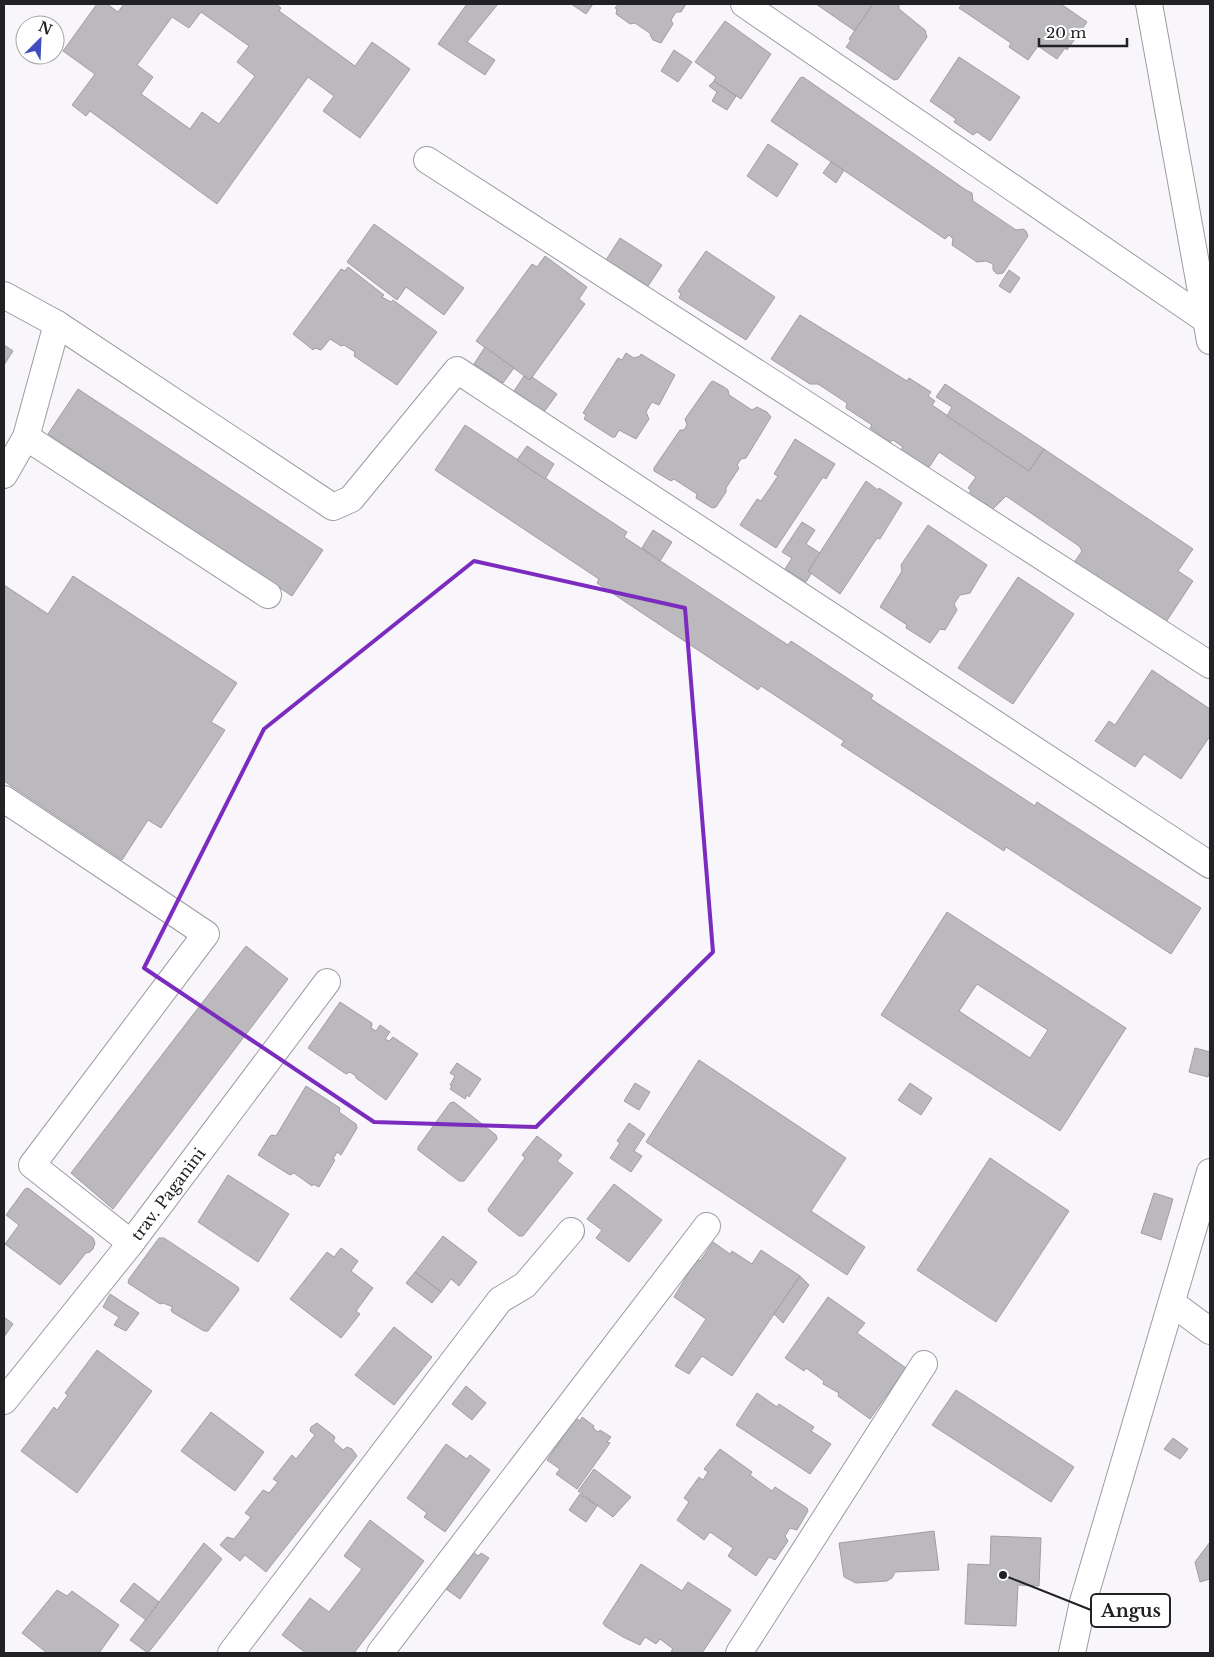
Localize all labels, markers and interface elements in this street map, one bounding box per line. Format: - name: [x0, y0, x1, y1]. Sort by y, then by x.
- north arrow: [15, 15, 65, 65]
- scale bar: [1039, 15, 1126, 47]
- text: N: [36, 17, 55, 39]
- text: 20 m: [1046, 23, 1086, 42]
- street label: trav. Paganini: [127, 1143, 210, 1244]
- callout: Angus: [1091, 1594, 1170, 1627]
- text: Angus: [1100, 1600, 1161, 1622]

